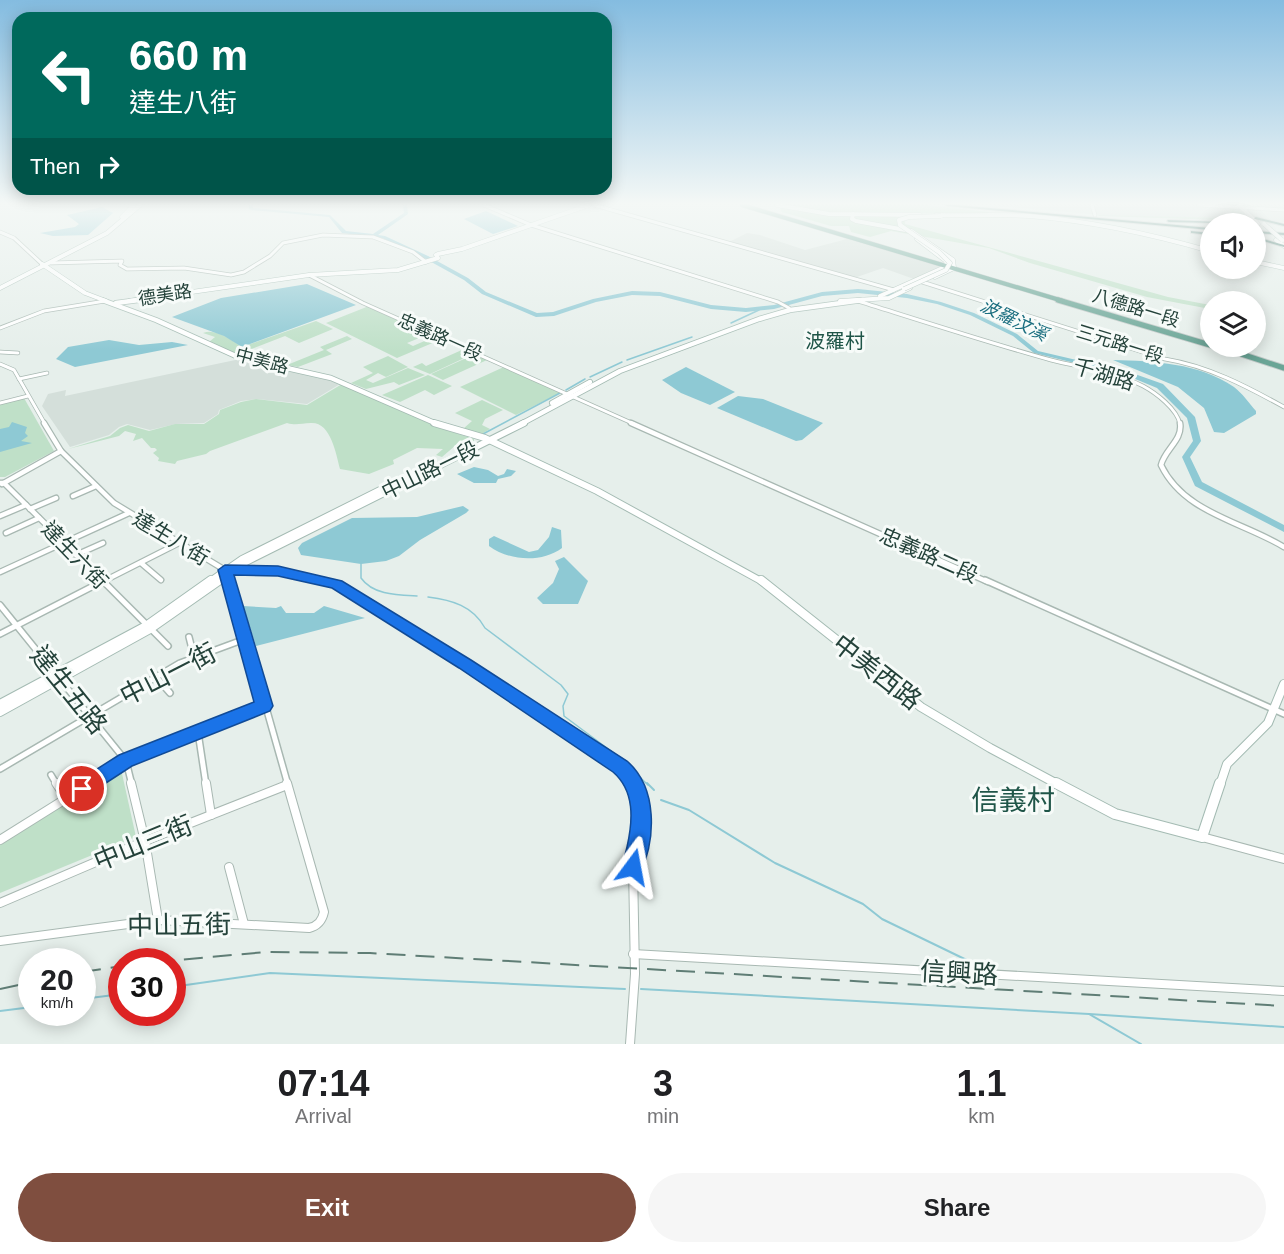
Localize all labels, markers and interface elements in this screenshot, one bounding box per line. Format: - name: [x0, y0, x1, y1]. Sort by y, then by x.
- text: 660 m: [129, 32, 248, 79]
- icon: left: [30, 36, 108, 114]
- text: 達生八街: [129, 88, 237, 118]
- icon: right: [92, 150, 125, 183]
- text: Then: [30, 154, 80, 179]
- map controls: [1200, 213, 1266, 357]
- button: sound: [1200, 213, 1266, 279]
- street label: 德美路: [137, 281, 193, 309]
- street label: 八德路一段: [1090, 285, 1182, 331]
- button: layers: [1200, 291, 1266, 357]
- water label: 波羅汶溪: [977, 295, 1053, 346]
- street label: 忠義路一段: [395, 310, 485, 364]
- street label: 三元路一段: [1074, 321, 1166, 367]
- district label: 波羅村: [805, 330, 865, 352]
- street label: 中美路: [233, 344, 291, 378]
- street label: 千湖路: [1071, 354, 1137, 394]
- street label: 中山路一段: [378, 437, 482, 503]
- street label: 達生八街: [129, 507, 213, 569]
- street label: 達生六街: [38, 517, 112, 593]
- street label: 忠義路二段: [876, 523, 982, 587]
- street label: 中美西路: [827, 628, 927, 716]
- street label: 中山一街: [115, 637, 221, 711]
- street label: 達生五路: [25, 640, 113, 740]
- pin: [56, 763, 107, 814]
- icon: arrive: [65, 772, 98, 805]
- district label: 信義村: [971, 785, 1055, 816]
- street label: 中山三街: [89, 810, 197, 876]
- position arrow: [601, 835, 665, 899]
- street label: 中山五街: [127, 909, 231, 941]
- speed limit sign: 30: [108, 948, 186, 1026]
- street label: 信興路: [919, 956, 999, 990]
- text: 20: [40, 963, 74, 996]
- text: km/h: [41, 994, 73, 1011]
- text: 07:14: [277, 1063, 369, 1104]
- text: 3: [653, 1063, 673, 1104]
- text: 1.1: [957, 1063, 1007, 1104]
- text: Arrival: [295, 1105, 352, 1127]
- text: min: [647, 1105, 679, 1127]
- text: km: [968, 1105, 995, 1127]
- button: Exit: [18, 1173, 636, 1242]
- button: Share: [648, 1173, 1266, 1242]

